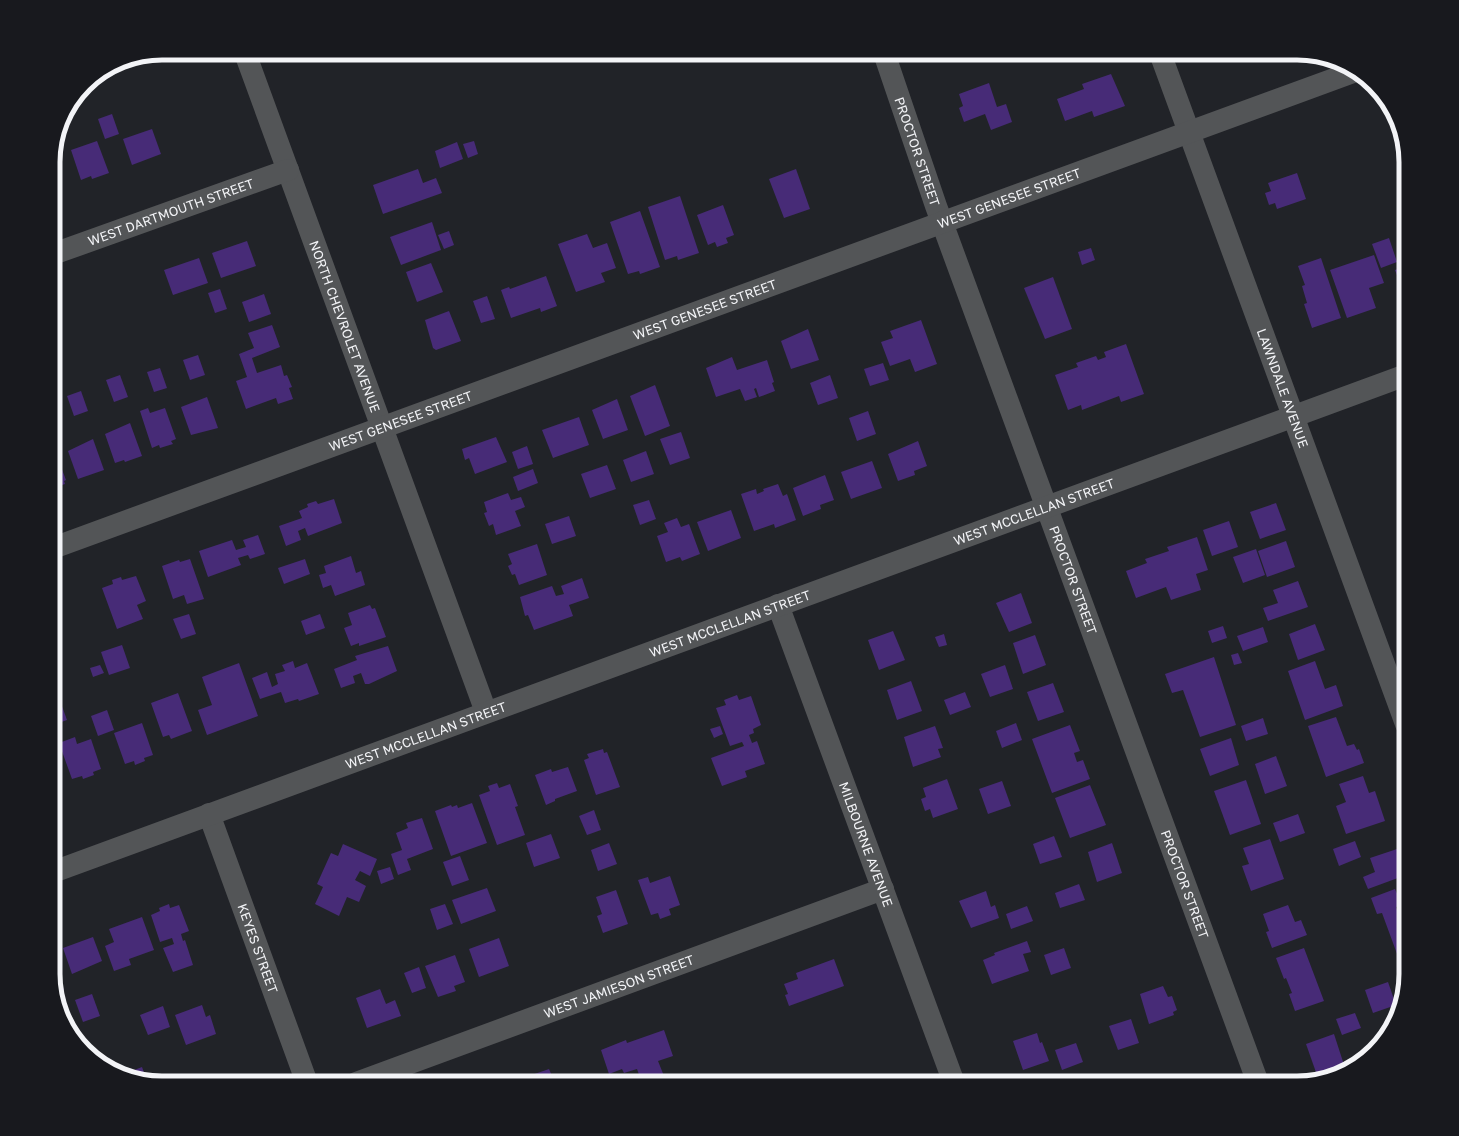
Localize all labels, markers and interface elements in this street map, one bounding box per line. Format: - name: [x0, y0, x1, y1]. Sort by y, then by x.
- street label: PROCTOR STREET: [892, 95, 943, 208]
- street label: WEST GENESEE STREET: [935, 164, 1083, 232]
- street label: WEST DARTMOUTH STREET: [86, 175, 256, 249]
- street label: NORTH CHEVROLET AVENUE: [306, 238, 384, 414]
- street label: WEST GENESEE STREET: [631, 276, 779, 343]
- street label: LAWNDALE AVENUE: [1254, 326, 1312, 450]
- street label: WEST GENESEE STREET: [327, 387, 474, 454]
- street label: WEST MCCLELLAN STREET: [951, 475, 1117, 549]
- street label: PROCTOR STREET: [1046, 524, 1101, 636]
- street label: WEST MCCLELLAN STREET: [647, 587, 813, 660]
- street label: WEST MCCLELLAN STREET: [343, 698, 508, 772]
- street label: MILBOURNE AVENUE: [836, 780, 896, 909]
- street label: PROCTOR STREET: [1158, 828, 1212, 941]
- street label: KEYES STREET: [234, 901, 282, 995]
- street label: WEST JAMIESON STREET: [541, 951, 696, 1021]

